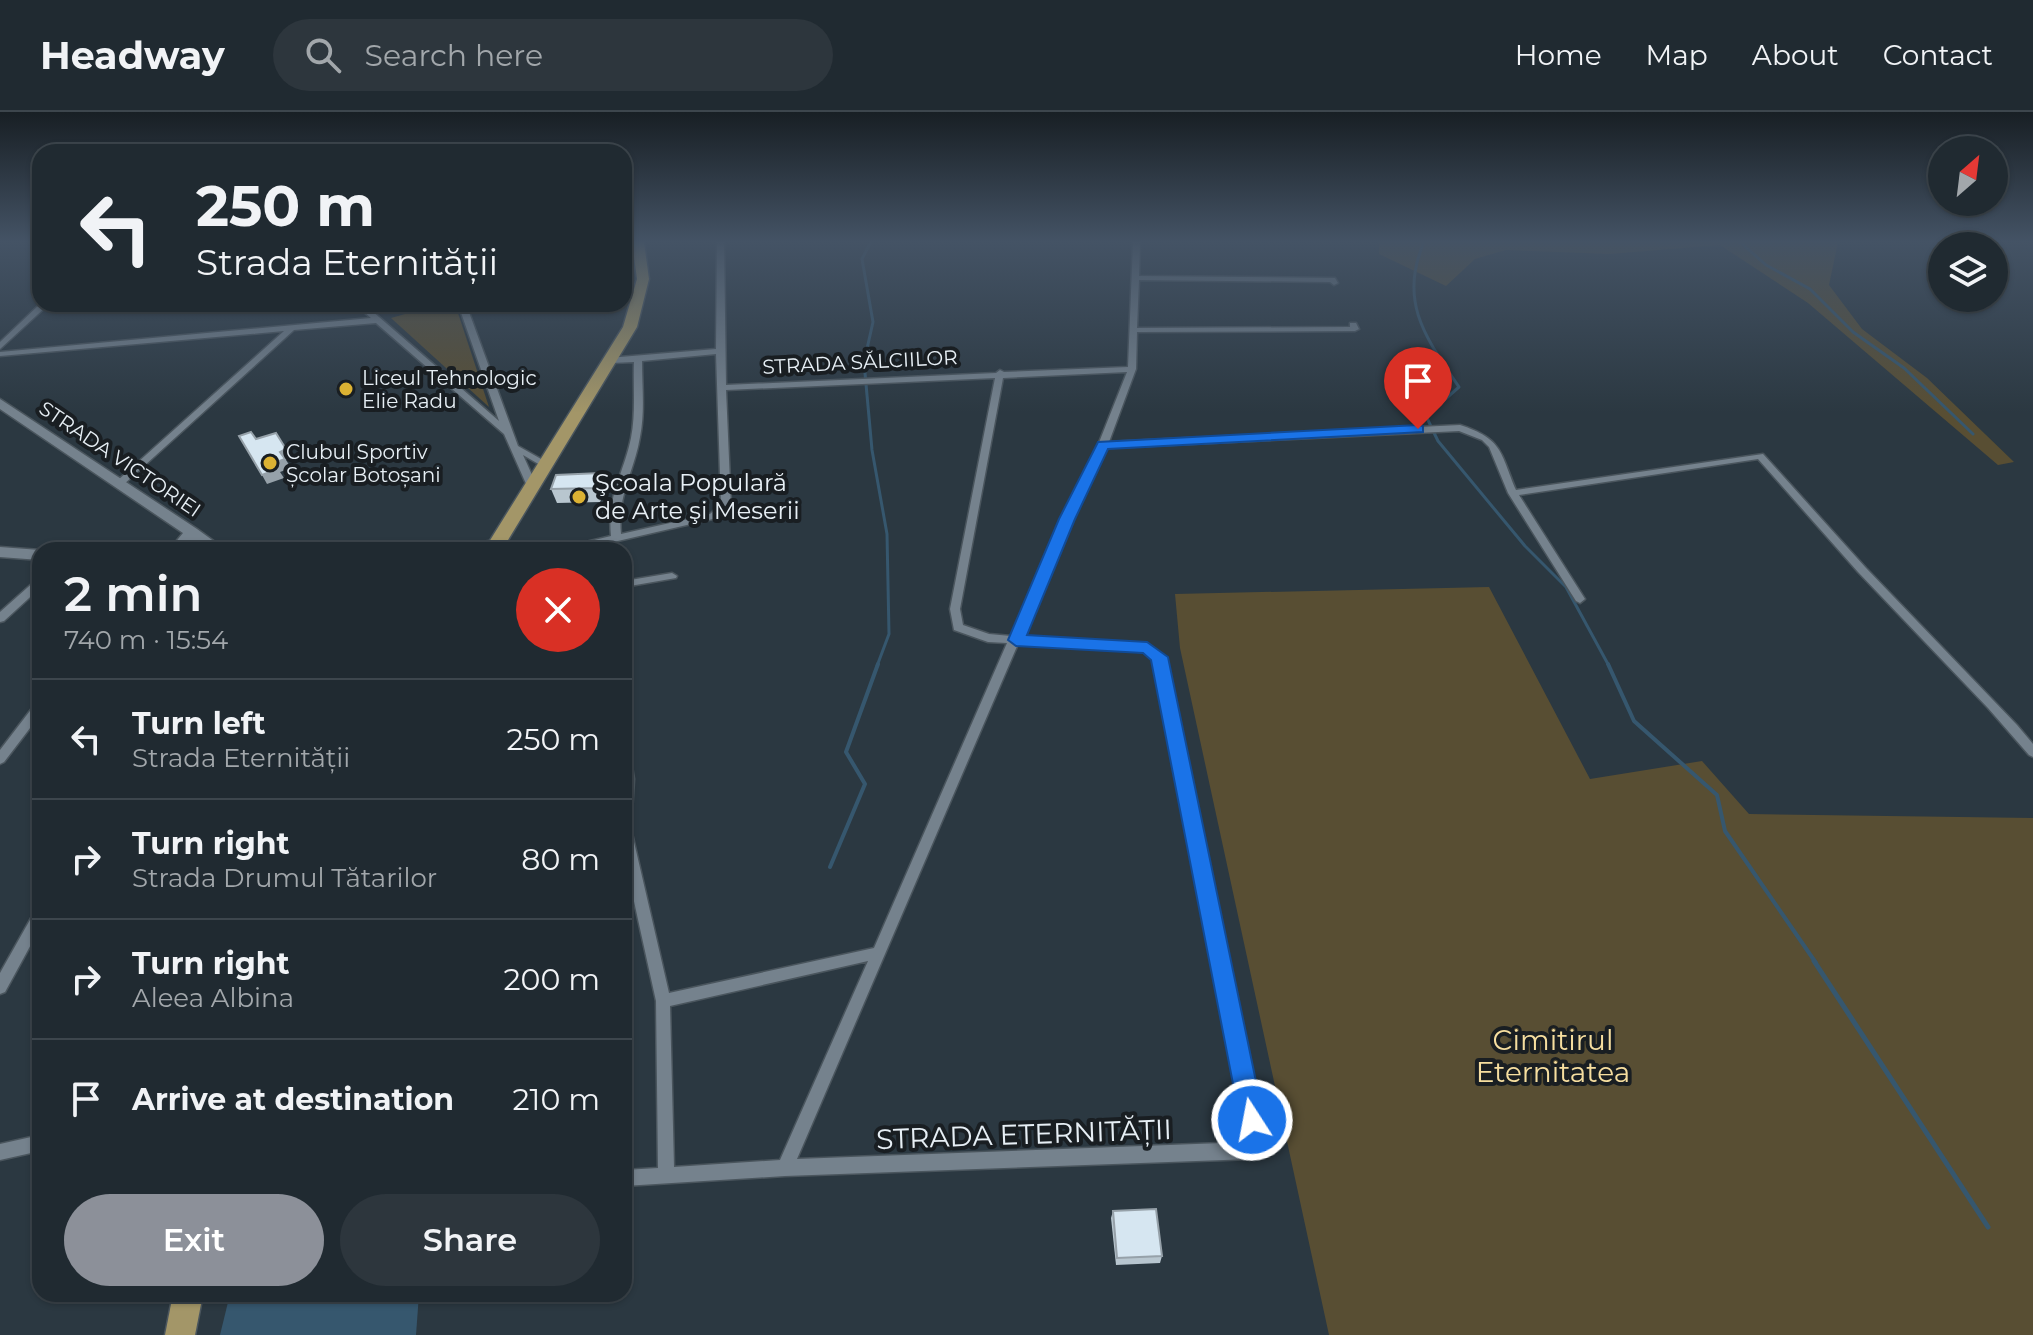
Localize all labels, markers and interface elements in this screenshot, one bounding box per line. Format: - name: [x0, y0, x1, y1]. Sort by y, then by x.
- search box: [273, 19, 833, 91]
- text: Headway: [40, 32, 225, 79]
- icon: search: [301, 33, 345, 77]
- text: Search here: [365, 37, 543, 74]
- text: Home: [1515, 38, 1602, 72]
- text: Map: [1646, 38, 1708, 72]
- text: About: [1752, 38, 1839, 72]
- text: Contact: [1883, 38, 1993, 72]
- north arrow: [1928, 136, 2008, 216]
- map controls: [1928, 136, 2008, 312]
- text: 250 m: [196, 172, 375, 240]
- icon: left: [64, 176, 168, 280]
- button: layers: [1928, 232, 2008, 312]
- text: Strada Eternității: [196, 240, 498, 284]
- street label: STRADA SĂLCIILOR: [762, 345, 958, 379]
- pin: [1384, 347, 1452, 429]
- icon: arrive: [1396, 359, 1440, 403]
- place label: Liceul Tehnologic Elie Radu: [362, 366, 537, 413]
- marker: Liceul Tehnologic Elie Radu: [337, 380, 355, 398]
- street label: STRADA VICTORIEI: [35, 396, 205, 522]
- place label: Clubul Sportiv Școlar Botoșani: [286, 440, 441, 488]
- marker: Clubul Sportiv Școlar Botoșani: [261, 454, 279, 472]
- place label: Şcoala Populară de Arte şi Meserii: [595, 468, 800, 525]
- marker: Şcoala Populară de Arte şi Meserii: [570, 488, 588, 506]
- text: 2 min: [64, 565, 202, 623]
- button: close: [516, 568, 600, 652]
- text: 740 m · 15:54: [64, 624, 228, 656]
- text: Turn left: [132, 705, 265, 742]
- icon: left: [64, 717, 108, 761]
- text: 250 m: [506, 721, 600, 758]
- text: Strada Eternității: [132, 742, 350, 774]
- text: Turn right: [132, 825, 289, 862]
- icon: right: [64, 837, 108, 881]
- text: 80 m: [521, 841, 600, 878]
- text: Strada Drumul Tătarilor: [132, 862, 437, 894]
- text: Turn right: [132, 945, 289, 982]
- icon: right: [64, 957, 108, 1001]
- text: 200 m: [504, 961, 600, 998]
- text: Aleea Albina: [132, 982, 294, 1014]
- park label: Cimitirul Eternitatea: [1476, 1023, 1630, 1089]
- icon: arrive: [64, 1077, 108, 1121]
- position arrow: [1210, 1078, 1294, 1162]
- text: Arrive at destination: [132, 1081, 454, 1118]
- text: 210 m: [513, 1081, 600, 1118]
- street label: STRADA ETERNITĂȚII: [876, 1112, 1172, 1156]
- button: Exit: [64, 1194, 324, 1286]
- button: Share: [340, 1194, 600, 1286]

